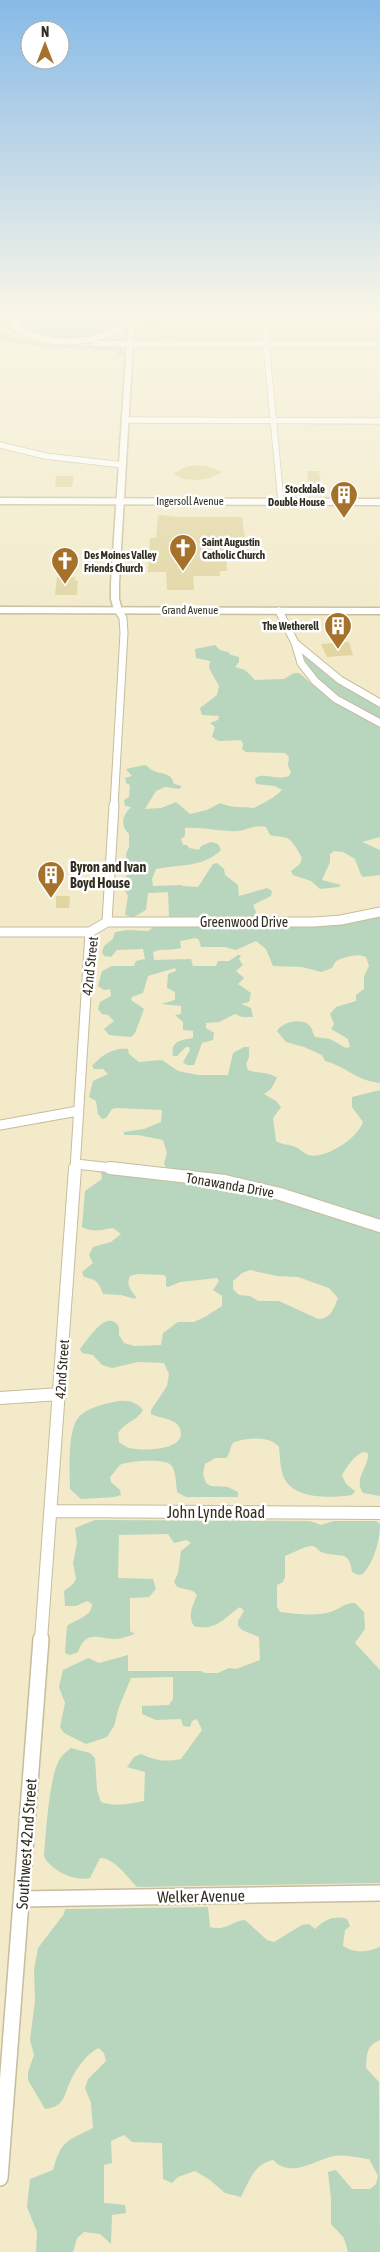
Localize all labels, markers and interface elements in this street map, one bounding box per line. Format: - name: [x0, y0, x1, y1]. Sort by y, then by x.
- north arrow: [20, 20, 70, 70]
- text: N: [41, 24, 49, 40]
- building icon: Stockdale Double House: [329, 480, 359, 519]
- place label: Stockdale Double House: [268, 483, 325, 508]
- street label: Ingersoll Avenue: [156, 495, 224, 507]
- church icon: Saint Augustin Catholic Church: [168, 533, 198, 572]
- place label: Saint Augustin Catholic Church: [202, 536, 265, 561]
- church icon: Des Moines Valley Friends Church: [50, 546, 80, 585]
- place label: Des Moines Valley Friends Church: [84, 549, 157, 574]
- street label: Grand Avenue: [162, 604, 218, 616]
- building icon: The Wetherell: [323, 611, 353, 650]
- place label: The Wetherell: [262, 620, 320, 632]
- place label: Byron and Ivan Boyd House: [70, 859, 146, 891]
- building icon: Byron and Ivan Boyd House: [36, 860, 66, 899]
- street label: Greenwood Drive: [200, 914, 288, 930]
- street label: 42nd Street: [79, 936, 101, 996]
- street label: Tonawanda Drive: [185, 1169, 275, 1201]
- street label: 42nd Street: [52, 1339, 72, 1399]
- street label: John Lynde Road: [167, 1503, 265, 1522]
- street label: Southwest 42nd Street: [12, 1778, 40, 1910]
- street label: Welker Avenue: [157, 1886, 245, 1906]

